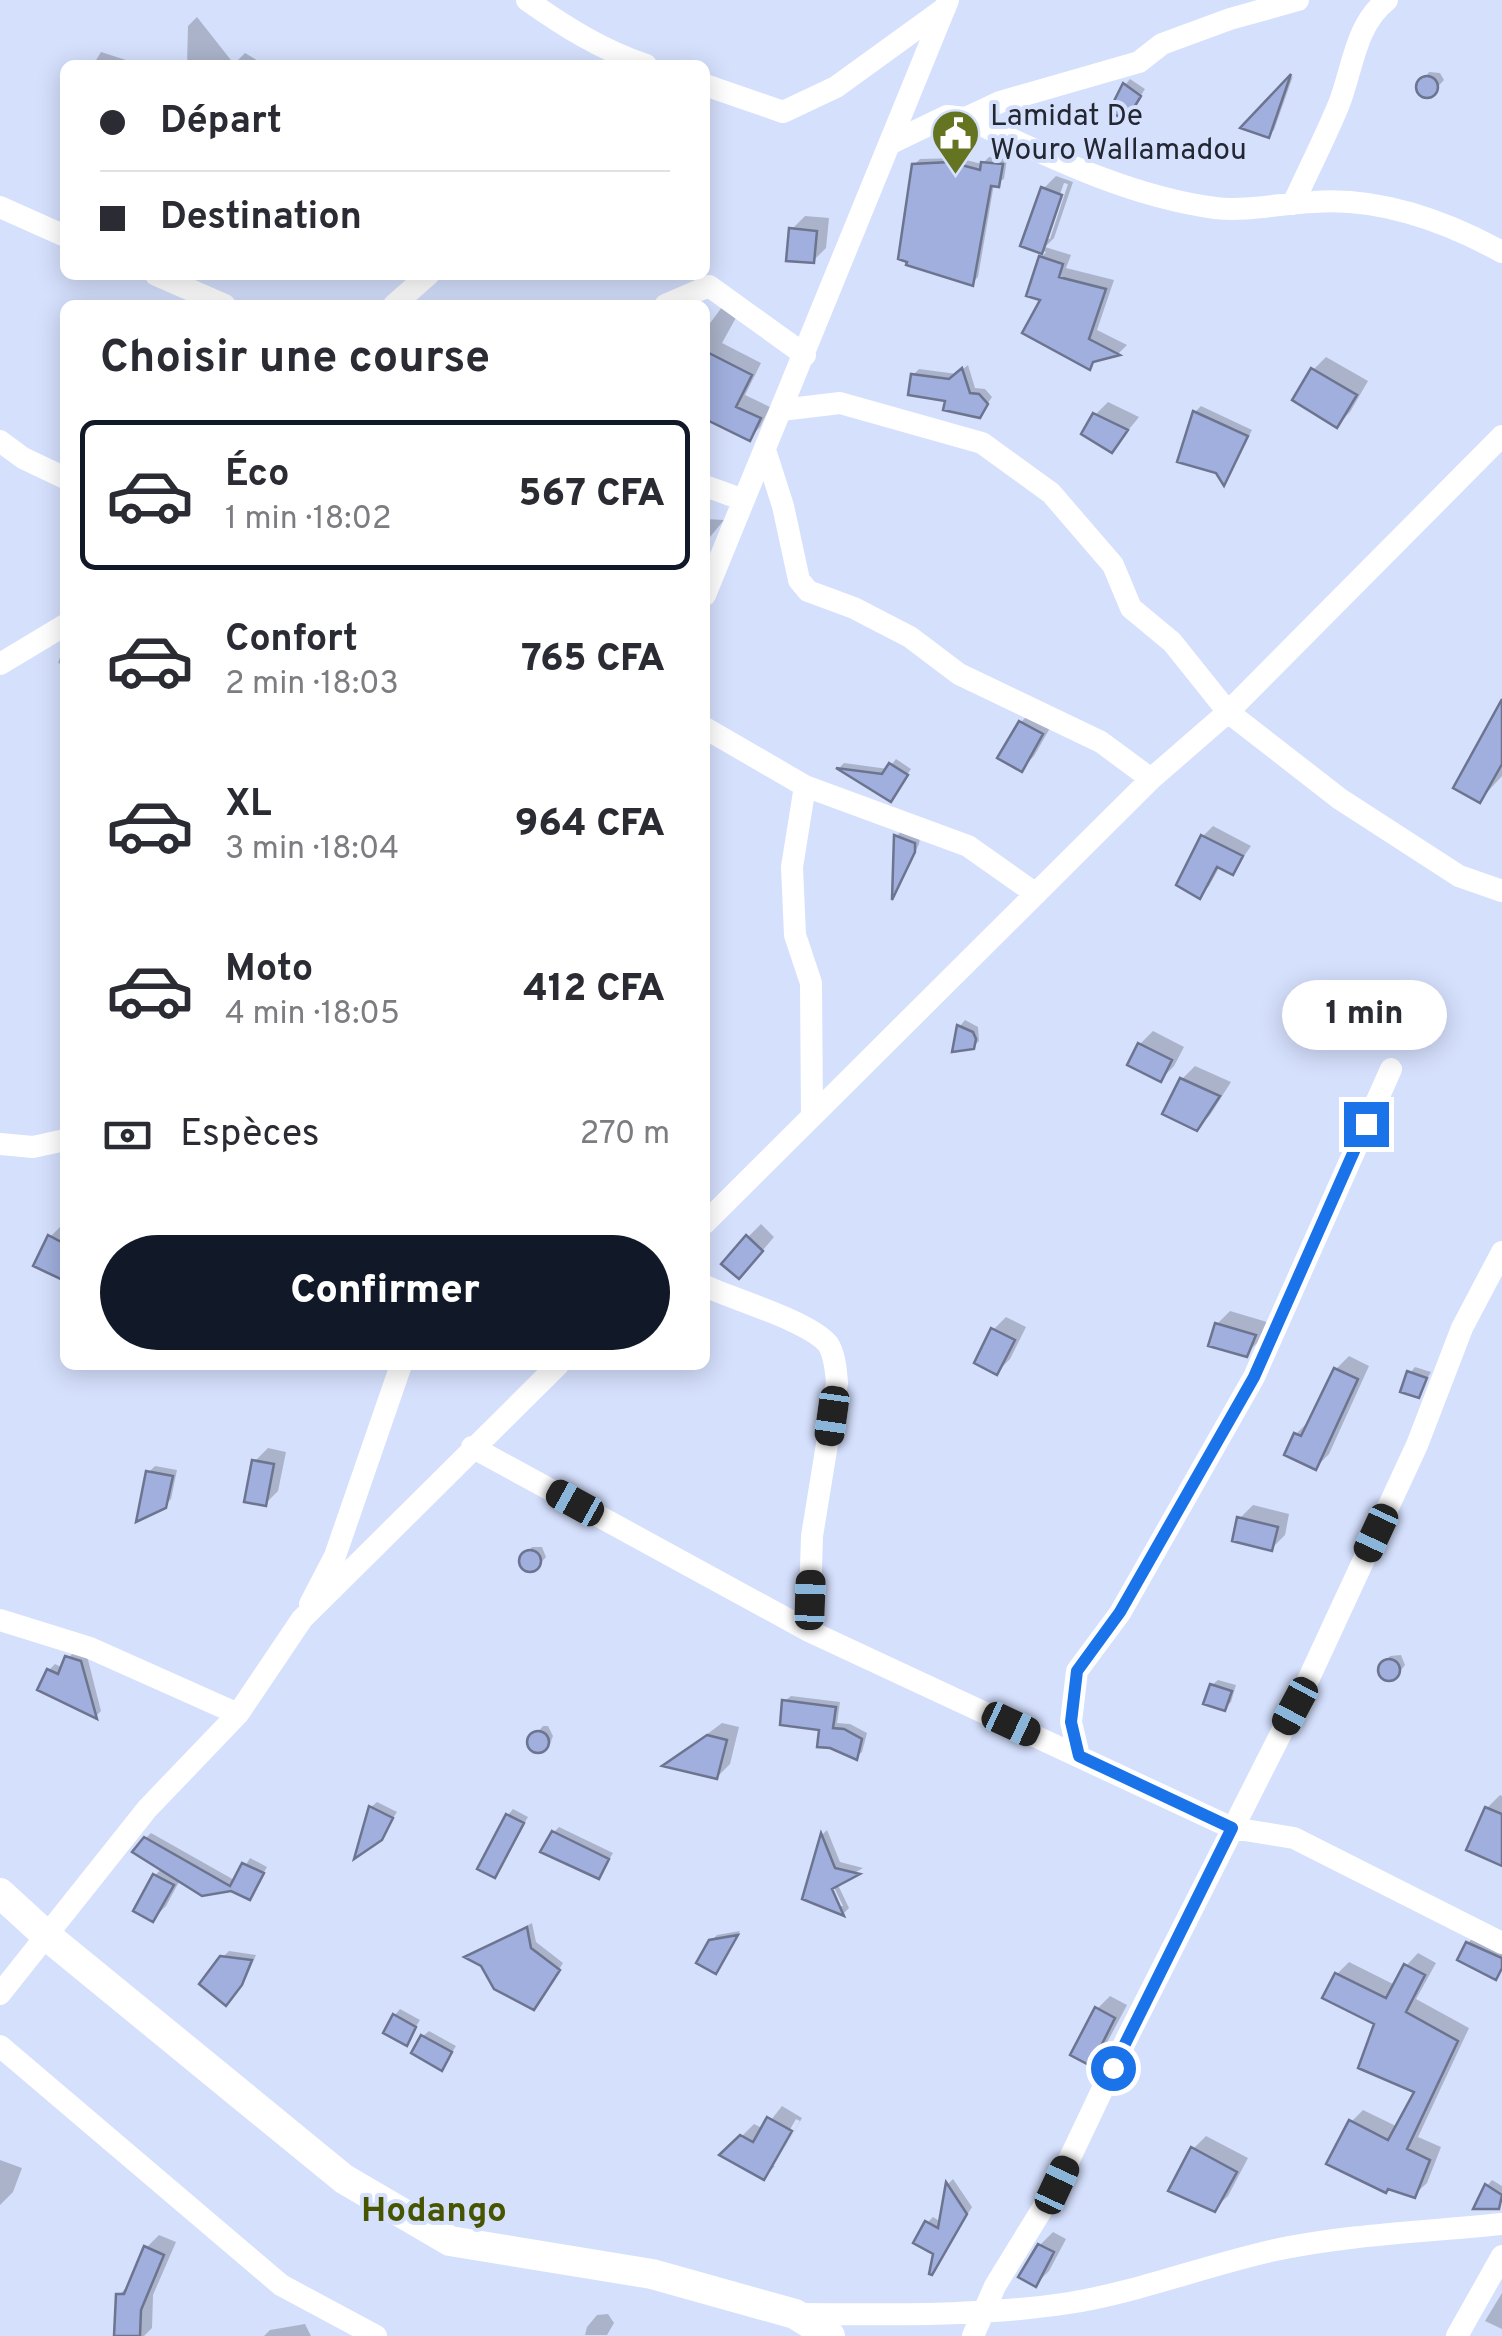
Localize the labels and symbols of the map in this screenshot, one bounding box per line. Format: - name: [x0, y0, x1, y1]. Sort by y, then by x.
- place label: Lamidat De Wouro Wallamadou: [990, 99, 1247, 170]
- public building icon: Lamidat De Wouro Wallamadou: [929, 108, 981, 176]
- callout: 1 min: [1284, 979, 1448, 1049]
- route end: [1344, 1102, 1389, 1147]
- car: [813, 1384, 851, 1448]
- car: [541, 1475, 609, 1531]
- car: [1350, 1499, 1402, 1567]
- car: [794, 1569, 826, 1631]
- car: [1268, 1672, 1322, 1740]
- car: [977, 1698, 1045, 1750]
- route start: [1091, 2046, 1136, 2091]
- car: [1031, 2151, 1083, 2219]
- district label: Hodango: [361, 2190, 507, 2234]

